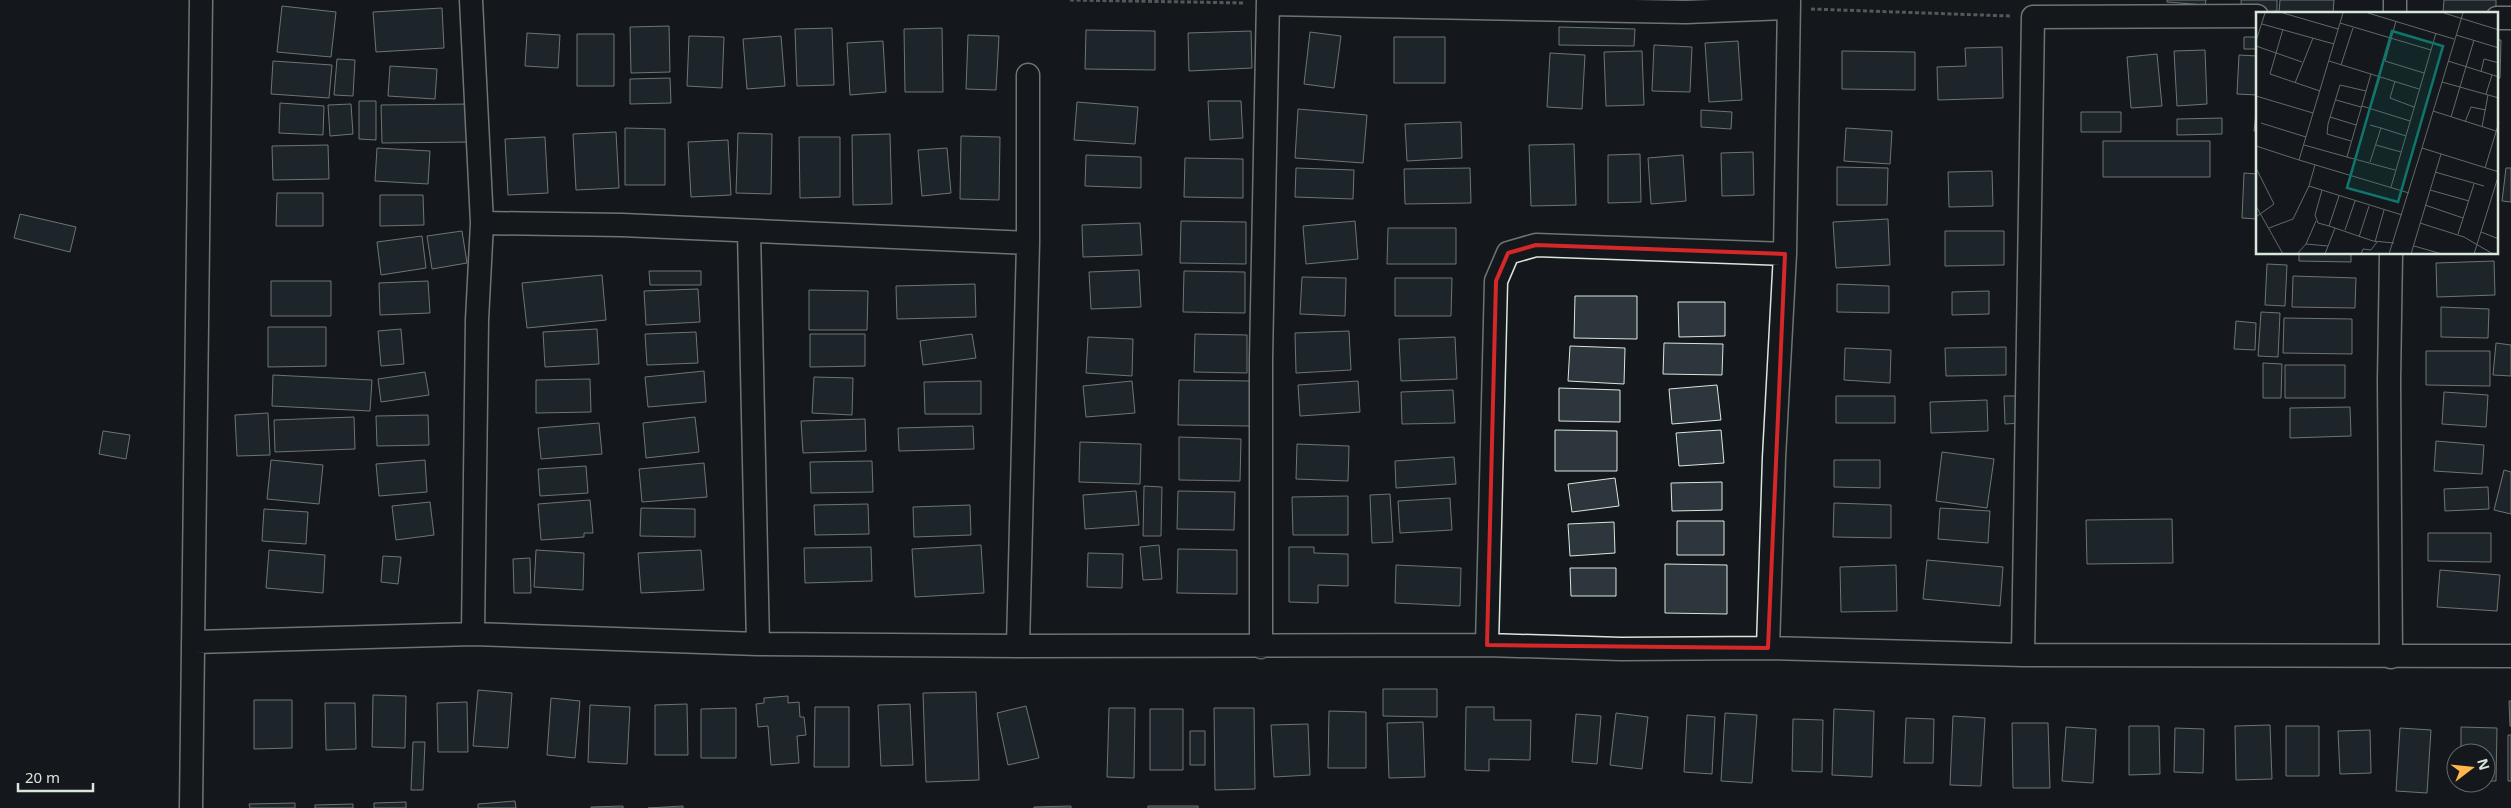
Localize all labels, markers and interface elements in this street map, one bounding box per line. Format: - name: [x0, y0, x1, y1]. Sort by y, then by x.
- inset map: [2256, 12, 2498, 255]
- north arrow: [2446, 743, 2496, 793]
- text: N: [2473, 756, 2495, 772]
- scale bar: [18, 760, 92, 792]
- text: 20 m: [25, 767, 60, 787]

